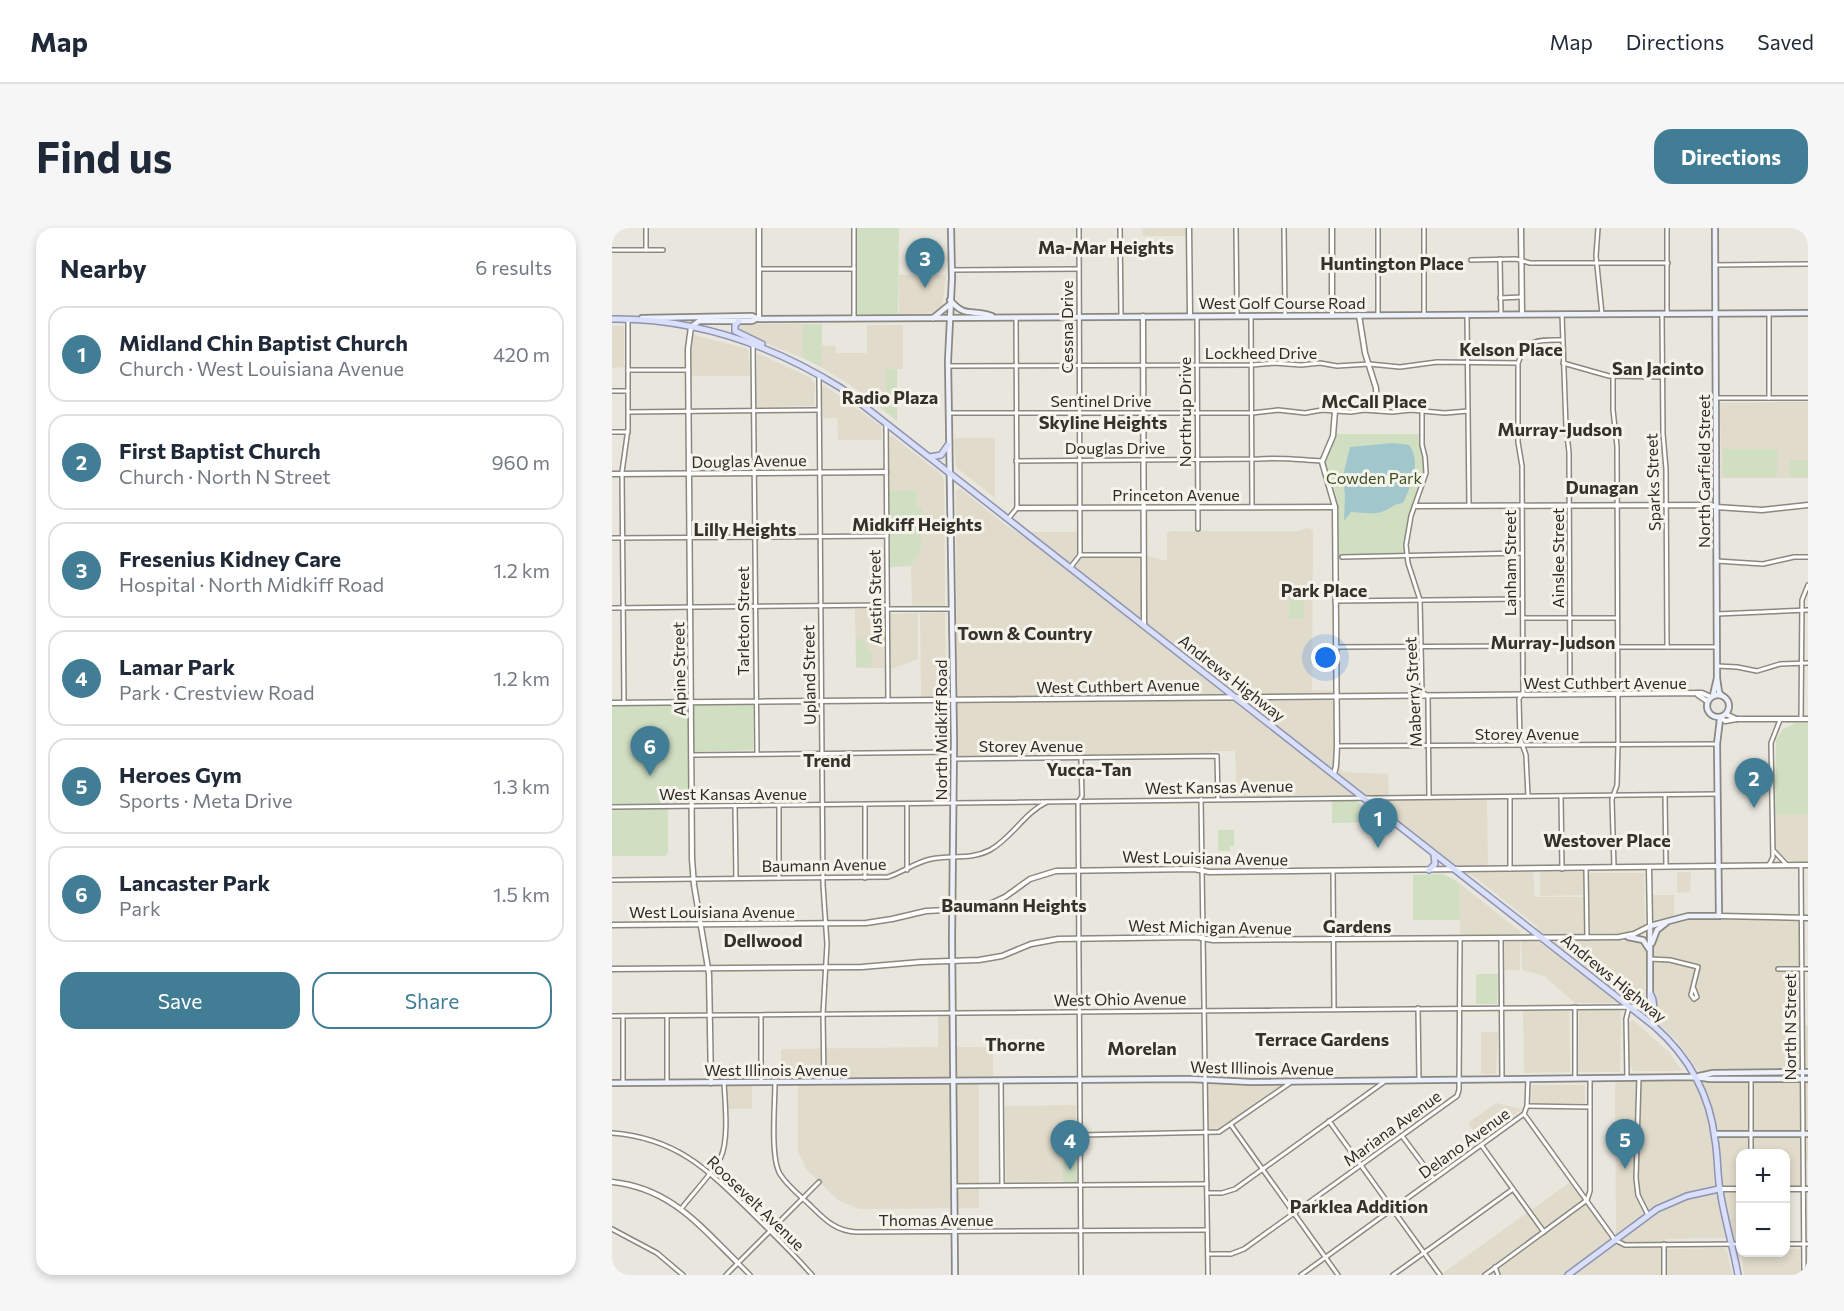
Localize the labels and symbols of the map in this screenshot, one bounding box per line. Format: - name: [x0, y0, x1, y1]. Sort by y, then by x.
- district label: Ma-Mar Heights: [1038, 236, 1174, 258]
- pin: 3: [906, 238, 944, 288]
- district label: Huntington Place: [1320, 252, 1464, 274]
- street label: Cessna Drive: [1057, 280, 1076, 374]
- street label: West Golf Course Road: [1199, 293, 1365, 312]
- district label: Kelson Place: [1459, 338, 1563, 360]
- street label: Lockheed Drive: [1205, 343, 1317, 362]
- street label: Northrup Drive: [1175, 357, 1194, 467]
- district label: San Jacinto: [1612, 357, 1704, 379]
- district label: Radio Plaza: [842, 386, 938, 408]
- district label: McCall Place: [1321, 390, 1427, 412]
- street label: Sentinel Drive: [1050, 391, 1152, 410]
- street label: North Garfield Street: [1694, 394, 1713, 548]
- district label: Skyline Heights: [1039, 411, 1167, 433]
- district label: Murray-Judson: [1497, 418, 1623, 440]
- street label: Sparks Street: [1641, 432, 1664, 531]
- street label: Douglas Drive: [1065, 438, 1165, 457]
- street label: Douglas Avenue: [691, 450, 807, 471]
- park label: Cowden Park: [1326, 468, 1422, 487]
- district label: Dunagan: [1565, 476, 1639, 498]
- street label: Princeton Avenue: [1112, 485, 1240, 504]
- street label: Ainslee Street: [1548, 507, 1567, 608]
- street label: Lanham Street: [1500, 509, 1519, 616]
- district label: Midkiff Heights: [852, 513, 982, 535]
- district label: Lilly Heights: [694, 518, 796, 540]
- street label: Austin Street: [864, 549, 885, 645]
- street label: Tarleton Street: [733, 566, 752, 676]
- district label: Park Place: [1281, 579, 1367, 601]
- street label: Alpine Street: [668, 621, 689, 716]
- district label: Town & Country: [957, 622, 1093, 644]
- street label: Upland Street: [798, 624, 819, 725]
- street label: Andrews Highway: [1175, 630, 1289, 725]
- district label: Murray-Judson: [1490, 631, 1616, 653]
- street label: Maberry Street: [1400, 636, 1425, 748]
- your location: [1311, 643, 1340, 672]
- street label: North Midkiff Road: [931, 660, 950, 800]
- street label: West Cuthbert Avenue: [1523, 673, 1687, 692]
- street label: West Cuthbert Avenue: [1036, 675, 1200, 696]
- street label: Storey Avenue: [1475, 724, 1579, 743]
- pin: 6: [630, 726, 669, 776]
- street label: Storey Avenue: [979, 736, 1083, 755]
- district label: Trend: [803, 749, 851, 771]
- district label: Yucca-Tan: [1046, 758, 1132, 780]
- pin: 2: [1734, 758, 1774, 808]
- street label: West Kansas Avenue: [1145, 776, 1293, 797]
- street label: West Kansas Avenue: [659, 784, 807, 803]
- pin: 1: [1358, 798, 1398, 848]
- district label: Westover Place: [1543, 829, 1671, 851]
- street label: West Louisiana Avenue: [1122, 847, 1288, 868]
- street label: Baumann Avenue: [761, 854, 886, 875]
- district label: Baumann Heights: [941, 894, 1087, 916]
- street label: West Louisiana Avenue: [629, 902, 795, 921]
- district label: Gardens: [1323, 915, 1391, 937]
- street label: West Michigan Avenue: [1128, 916, 1292, 937]
- district label: Dellwood: [723, 929, 803, 951]
- street label: Andrews Highway: [1558, 929, 1671, 1026]
- street label: North N Street: [1780, 973, 1799, 1081]
- street label: West Ohio Avenue: [1053, 988, 1187, 1009]
- district label: Terrace Gardens: [1255, 1028, 1389, 1050]
- district label: Thorne: [985, 1033, 1045, 1055]
- district label: Morelan: [1107, 1037, 1177, 1059]
- street label: West Illinois Avenue: [1190, 1057, 1334, 1078]
- street label: West Illinois Avenue: [704, 1060, 848, 1079]
- street label: Mariana Avenue: [1339, 1086, 1444, 1169]
- street label: Delano Avenue: [1415, 1103, 1513, 1182]
- pin: 4: [1050, 1120, 1090, 1170]
- pin: 5: [1606, 1120, 1644, 1169]
- street label: Roosevelt Avenue: [704, 1151, 809, 1254]
- district label: Parklea Addition: [1290, 1195, 1428, 1217]
- street label: Thomas Avenue: [879, 1210, 994, 1229]

